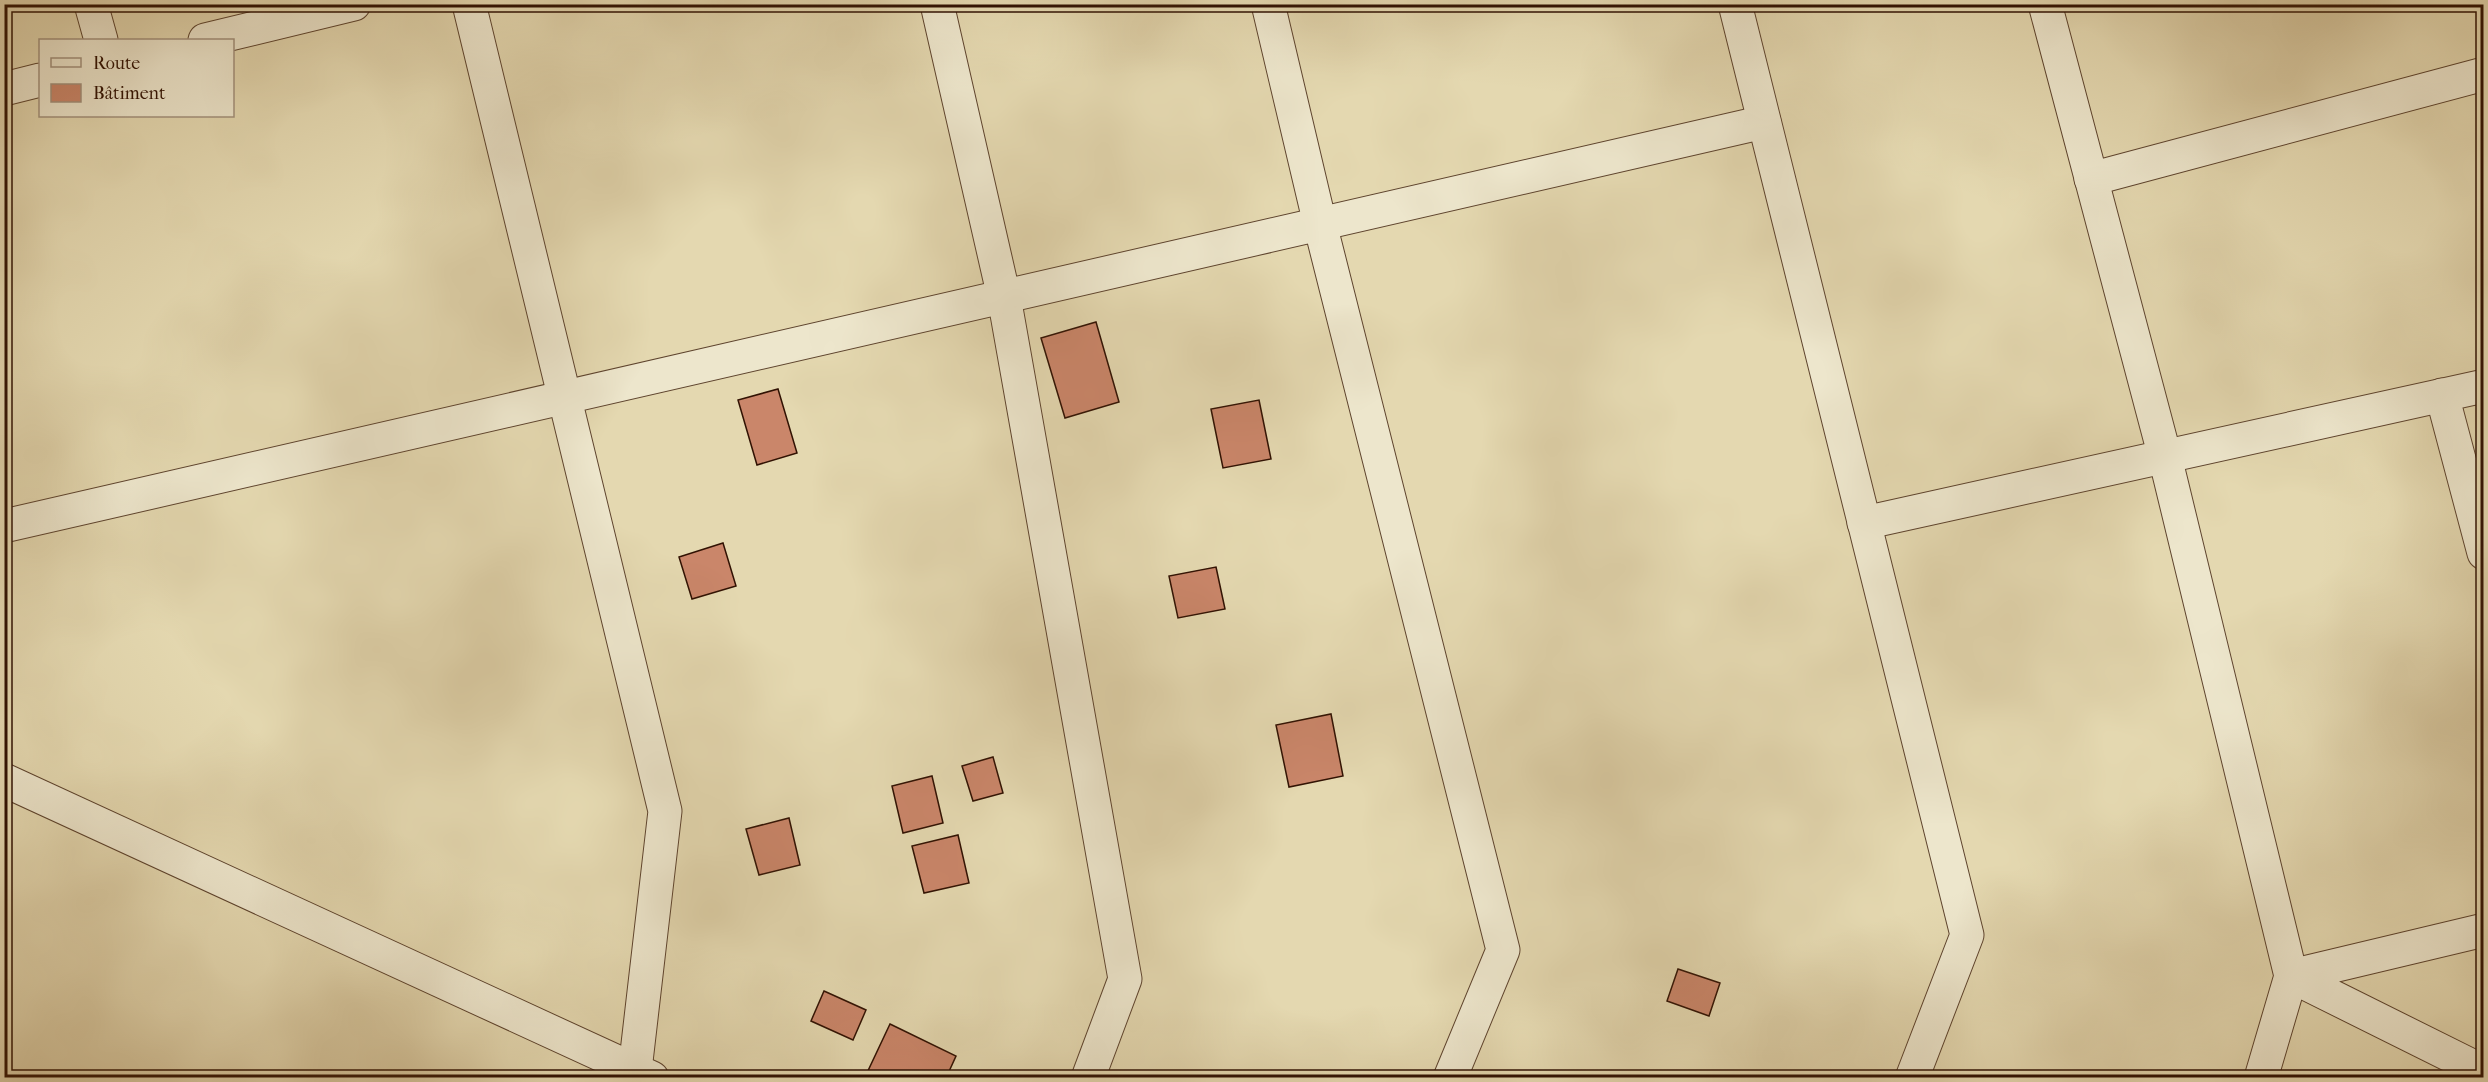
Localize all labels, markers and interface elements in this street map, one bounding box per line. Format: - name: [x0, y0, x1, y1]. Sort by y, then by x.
- legend: [39, 39, 234, 117]
- text: Route: [93, 53, 140, 74]
- text: Bâtiment: [93, 83, 166, 104]

